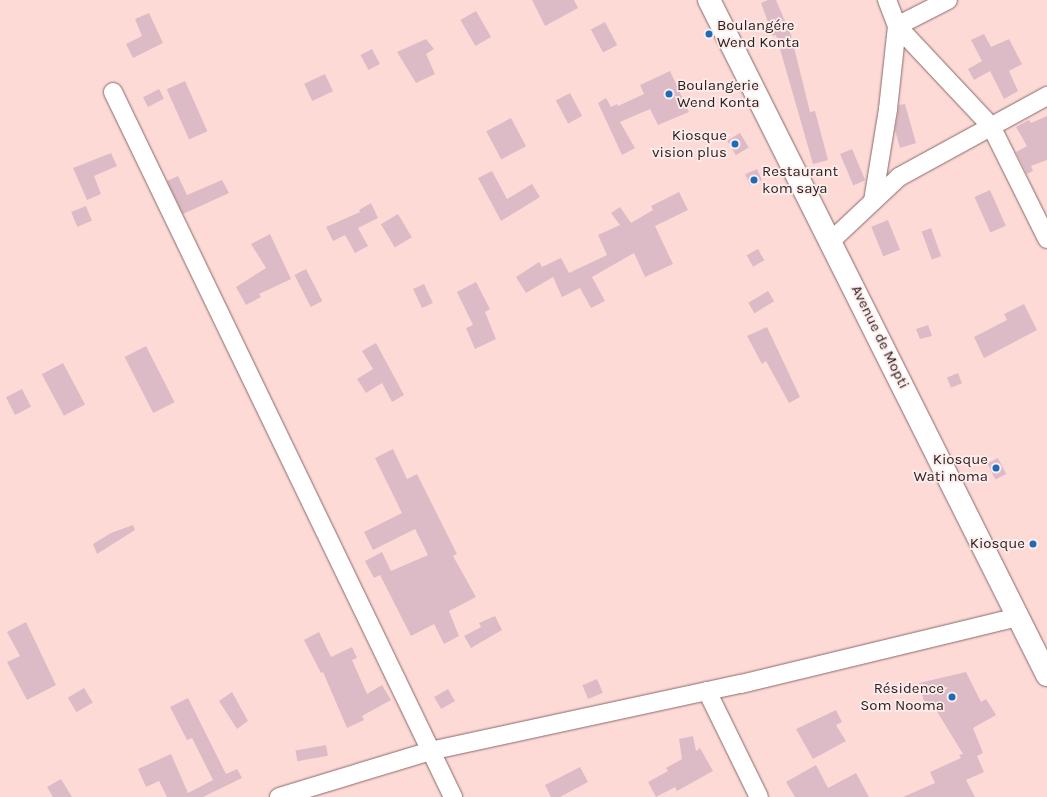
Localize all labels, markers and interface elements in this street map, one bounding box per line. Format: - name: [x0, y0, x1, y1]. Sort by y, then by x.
- place label: Boulangére Wend Konta: [717, 16, 799, 51]
- marker: Boulangére Wend Konta: [704, 29, 714, 39]
- place label: Boulangerie Wend Konta: [677, 76, 759, 111]
- marker: Boulangerie Wend Konta: [664, 89, 674, 99]
- place label: Kiosque vision plus: [652, 126, 727, 161]
- marker: Kiosque vision plus: [730, 139, 740, 149]
- place label: Restaurant kom saya: [762, 162, 838, 197]
- marker: Restaurant kom saya: [749, 175, 759, 185]
- street label: Avenue de Mopti: [847, 282, 913, 392]
- place label: Kiosque Wati noma: [914, 450, 988, 485]
- marker: Kiosque Wati noma: [991, 463, 1001, 473]
- place label: Kiosque: [970, 535, 1025, 553]
- marker: Kiosque: [1028, 539, 1038, 549]
- place label: Résidence Som Nooma: [860, 679, 944, 714]
- marker: Résidence Som Nooma: [947, 692, 957, 702]

